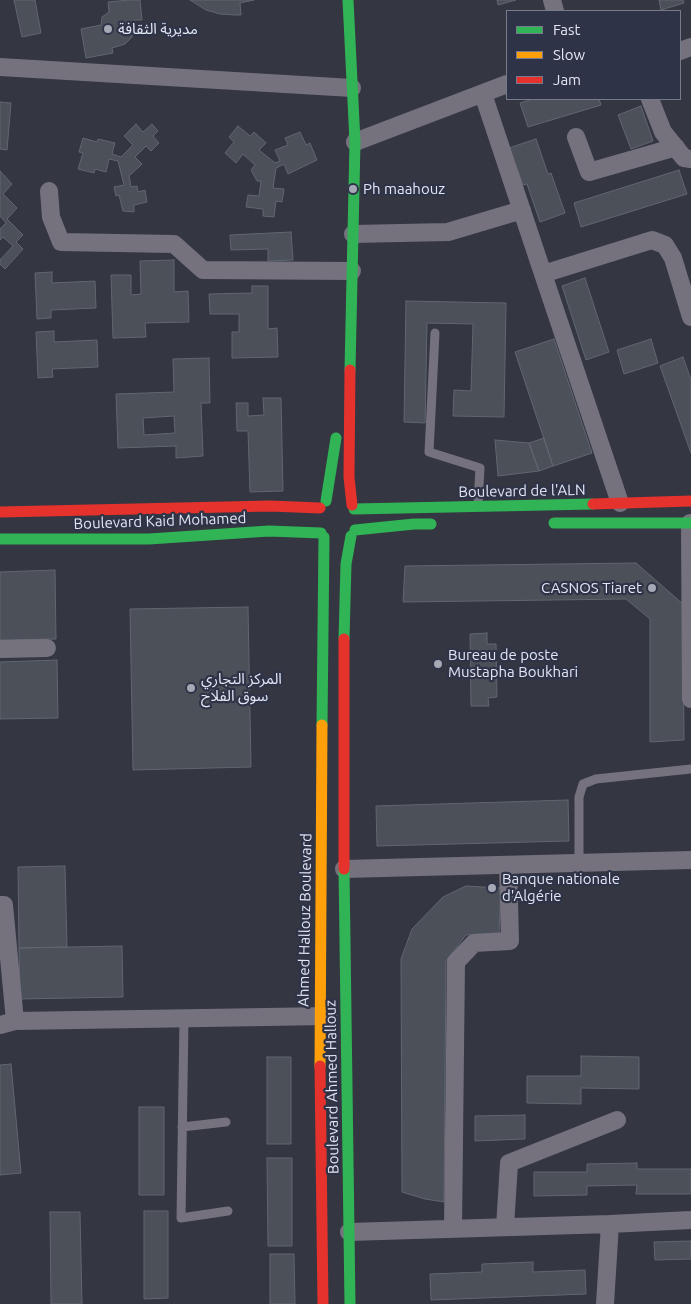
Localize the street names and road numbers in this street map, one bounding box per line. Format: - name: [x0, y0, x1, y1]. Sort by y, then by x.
- street label: Boulevard de l'ALN: [458, 481, 586, 501]
- street label: Boulevard Kaid Mohamed: [73, 509, 247, 533]
- street label: Ahmed Hallouz Boulevard: [294, 833, 316, 1007]
- street label: Boulevard Ahmed Hallouz: [321, 1000, 343, 1174]

